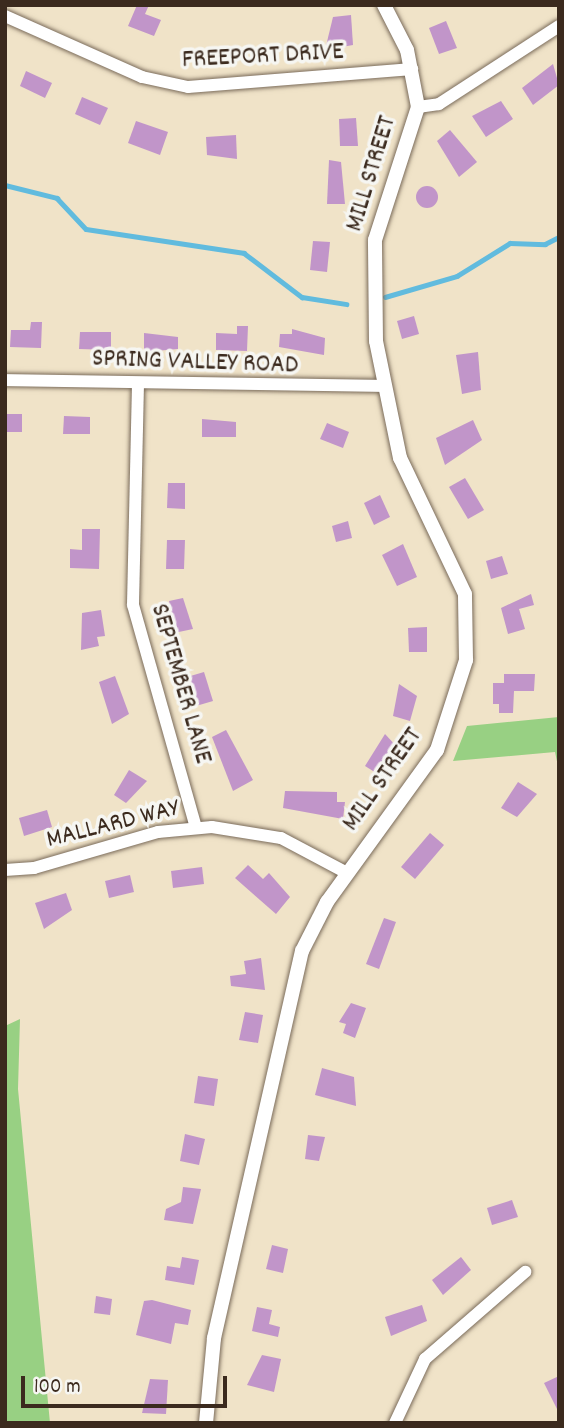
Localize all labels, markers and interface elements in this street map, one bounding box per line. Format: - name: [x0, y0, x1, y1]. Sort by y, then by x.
- street label: FREEPORT DRIVE: [181, 37, 345, 77]
- street label: MILL STREET: [340, 113, 404, 235]
- street label: SPRING VALLEY ROAD: [91, 344, 299, 382]
- street label: SEPTEMBER LANE: [142, 601, 218, 767]
- street label: MILL STREET: [336, 722, 430, 838]
- street label: MALLARD WAY: [43, 793, 183, 857]
- scale bar: [24, 1362, 231, 1406]
- text: 100 m: [34, 1373, 81, 1403]

